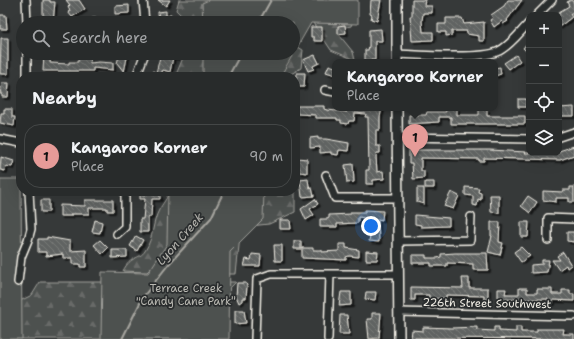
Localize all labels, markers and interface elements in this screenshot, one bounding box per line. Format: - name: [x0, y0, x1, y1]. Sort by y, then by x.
- map controls: [526, 12, 562, 156]
- button: +: [526, 12, 562, 48]
- search box: [16, 16, 300, 60]
- icon: search: [30, 27, 52, 49]
- text: Search here: [62, 28, 148, 48]
- button: −: [526, 48, 562, 84]
- popup: [332, 59, 498, 111]
- text: Kangaroo Korner: [347, 67, 483, 87]
- button: locate: [526, 84, 562, 120]
- text: Nearby: [32, 87, 97, 109]
- text: Place: [347, 87, 380, 104]
- button: layers: [526, 120, 562, 156]
- pin: 1: [402, 124, 428, 157]
- text: Kangaroo Korner: [71, 138, 208, 158]
- text: 1: [43, 148, 49, 165]
- text: 90 m: [249, 148, 283, 165]
- text: Place: [71, 158, 104, 175]
- water label: Lyon Creek: [153, 209, 207, 269]
- your location: [361, 216, 381, 236]
- park label: Terrace Creek "Candy Cane Park": [136, 281, 236, 309]
- street label: 226th Street Southwest: [422, 295, 552, 312]

